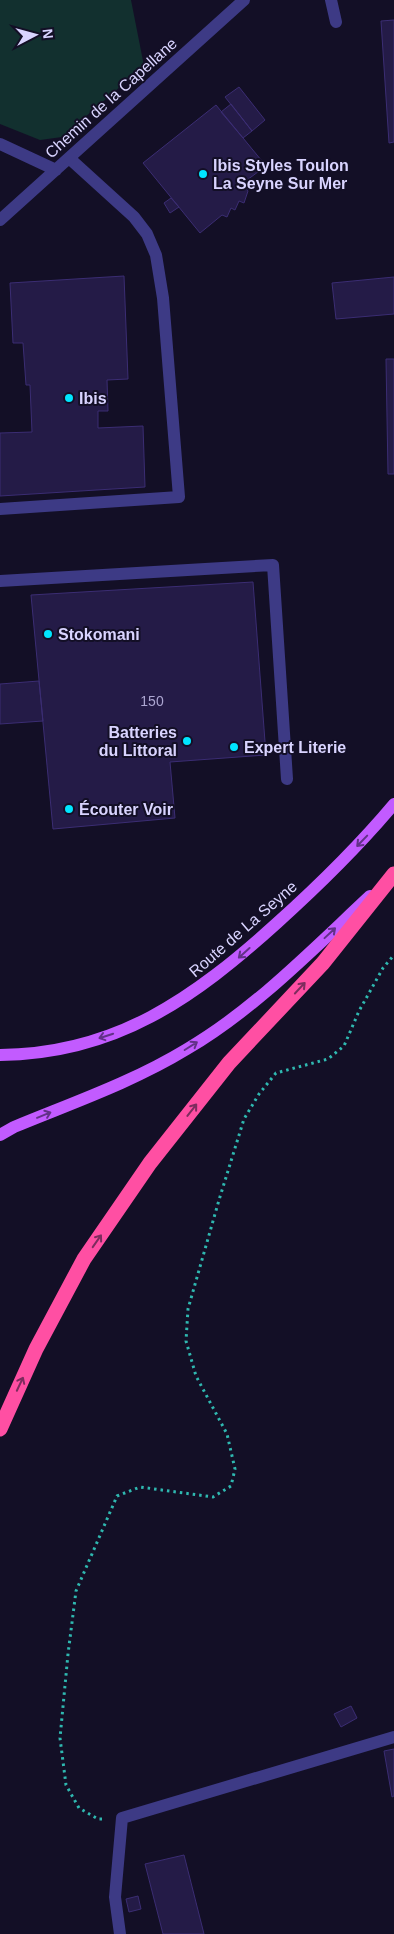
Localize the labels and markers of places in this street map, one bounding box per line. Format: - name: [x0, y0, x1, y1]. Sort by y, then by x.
- place label: Ibis Styles Toulon La Seyne Sur Mer: [213, 157, 349, 192]
- marker: Ibis Styles Toulon La Seyne Sur Mer: [197, 168, 209, 180]
- place label: Ibis: [79, 390, 107, 407]
- marker: Ibis: [63, 392, 75, 404]
- place label: Stokomani: [58, 626, 140, 643]
- marker: Stokomani: [42, 628, 54, 640]
- place label: Batteries du Littoral: [99, 724, 177, 759]
- marker: Batteries du Littoral: [181, 735, 193, 747]
- place label: Expert Literie: [244, 739, 346, 756]
- marker: Expert Literie: [228, 741, 240, 753]
- place label: Écouter Voir: [79, 800, 173, 818]
- marker: Écouter Voir: [63, 803, 75, 815]

